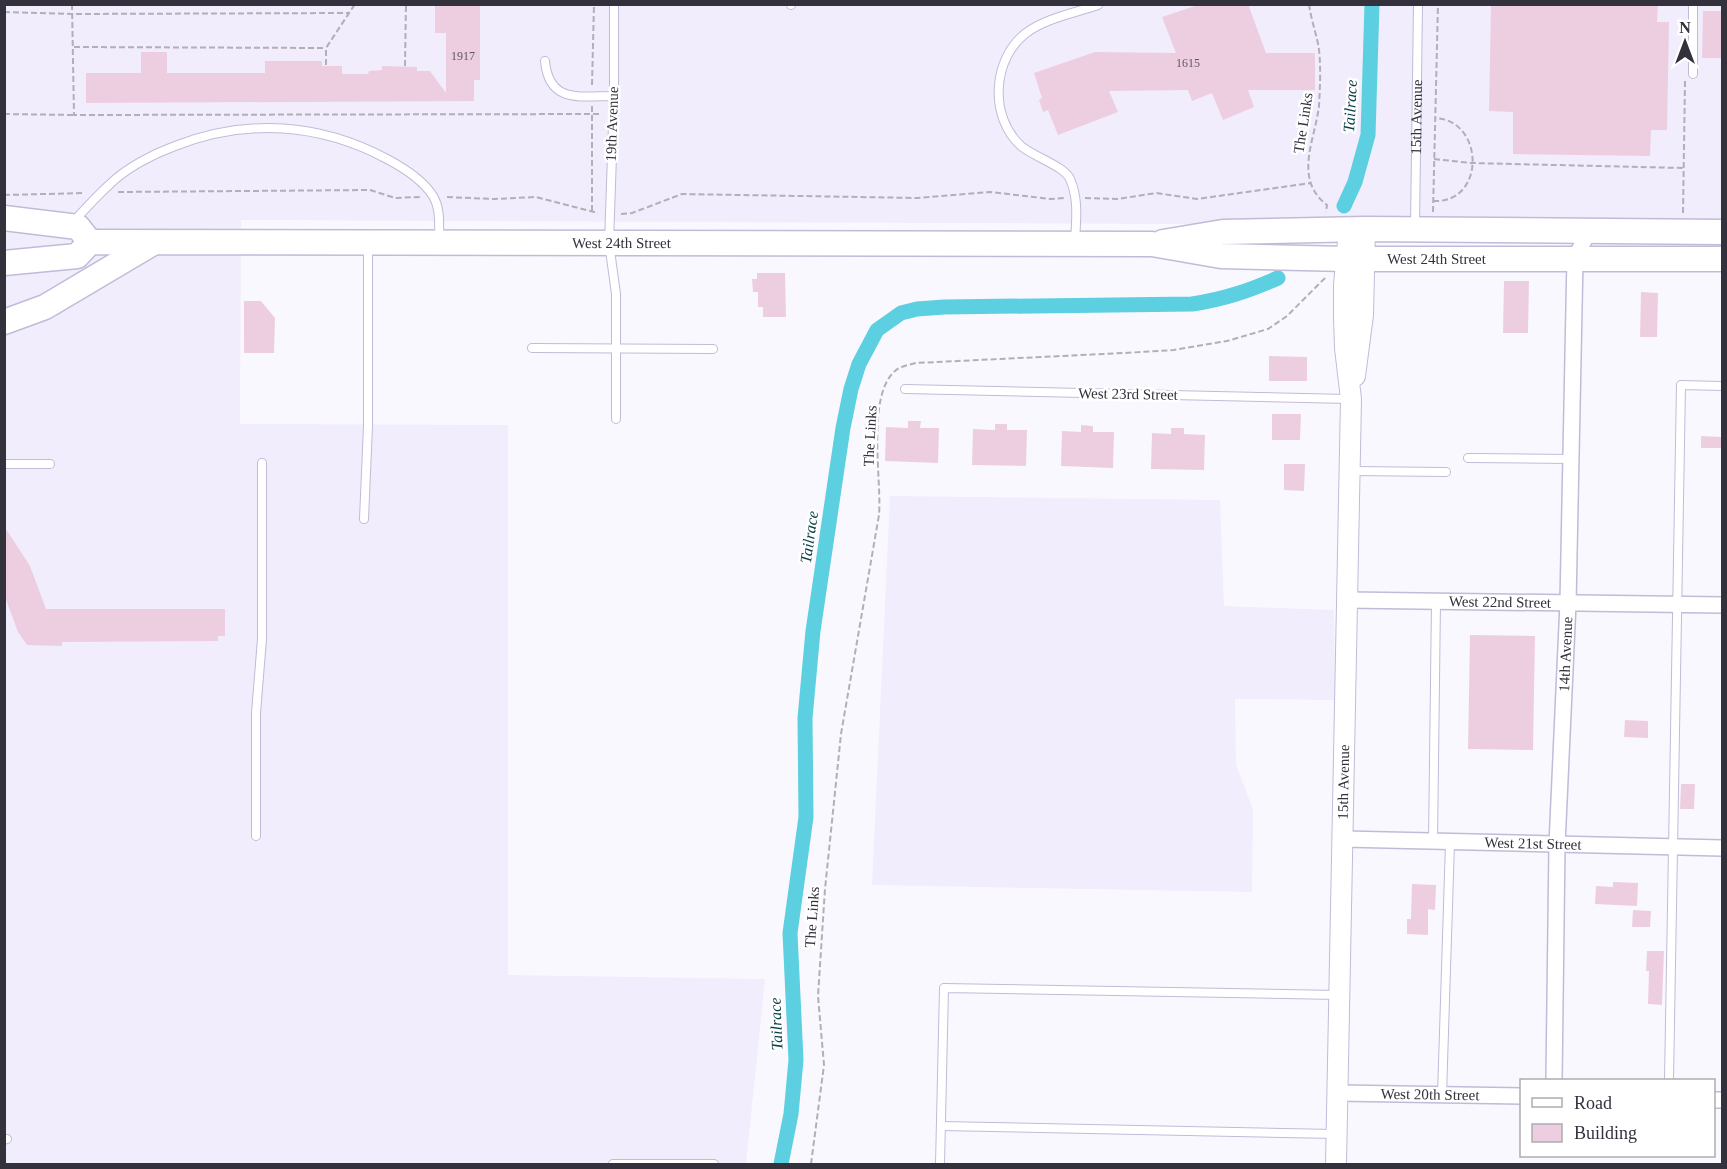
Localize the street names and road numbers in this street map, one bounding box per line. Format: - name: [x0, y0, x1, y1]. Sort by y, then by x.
- street label: 15th Avenue: [1408, 79, 1425, 155]
- street label: 19th Avenue: [603, 86, 621, 162]
- street label: The Links: [1290, 91, 1316, 154]
- street label: West 24th Street: [572, 235, 672, 251]
- street label: West 24th Street: [1387, 251, 1487, 267]
- street label: West 23rd Street: [1078, 385, 1179, 403]
- street label: The Links: [860, 405, 880, 467]
- street label: West 22nd Street: [1449, 593, 1552, 611]
- street label: 14th Avenue: [1556, 616, 1575, 692]
- street label: 15th Avenue: [1335, 744, 1352, 820]
- street label: West 21st Street: [1484, 834, 1583, 853]
- street label: The Links: [802, 886, 822, 948]
- street label: West 20th Street: [1380, 1086, 1480, 1103]

